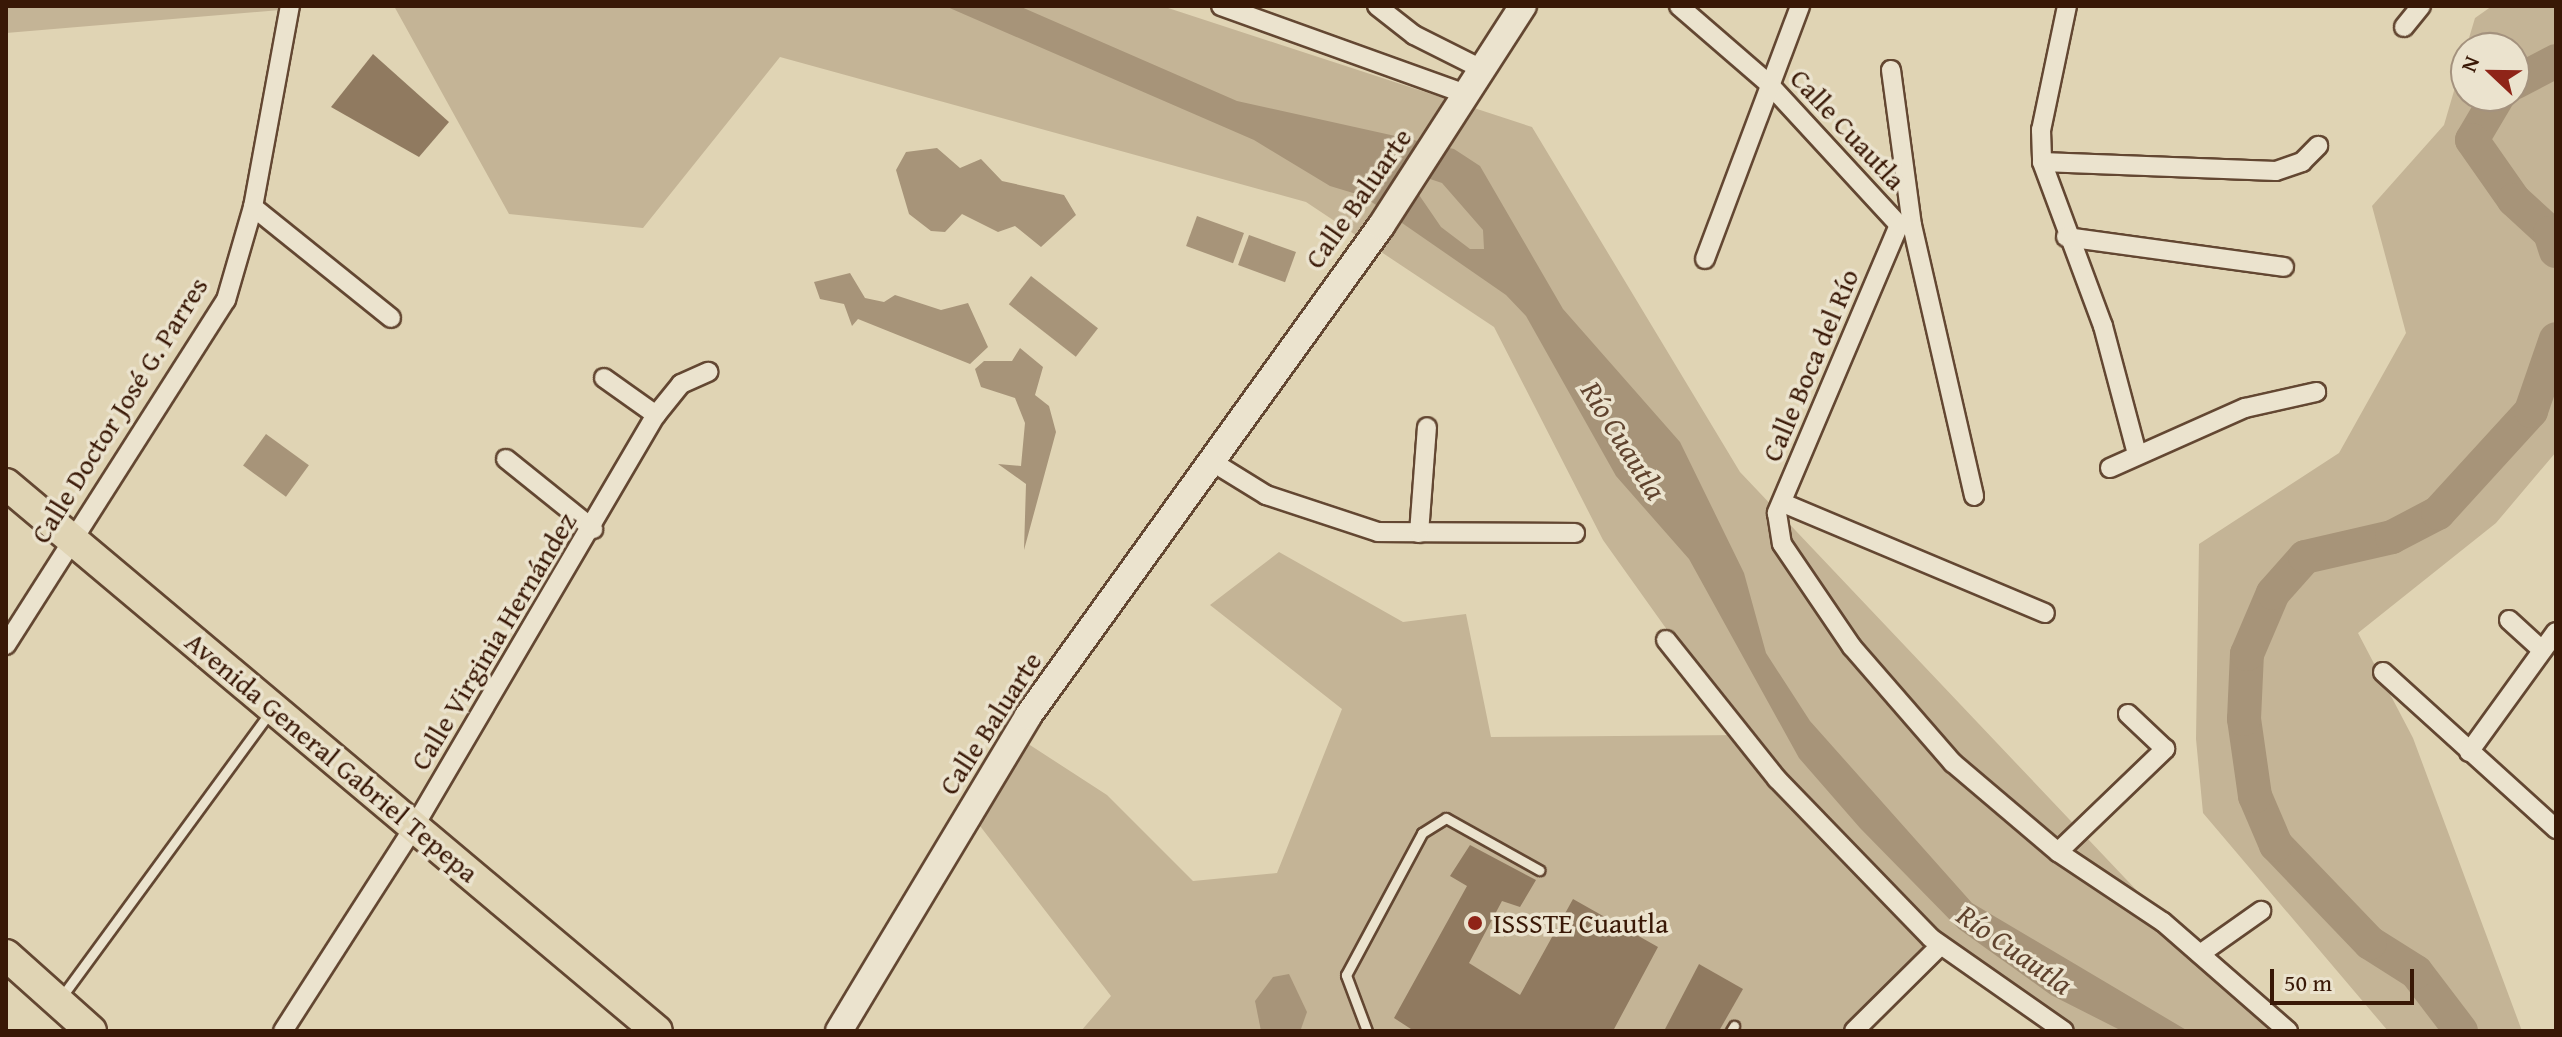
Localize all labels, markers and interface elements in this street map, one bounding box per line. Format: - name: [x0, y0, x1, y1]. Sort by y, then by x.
- north arrow: [2450, 32, 2530, 112]
- text: N: [2452, 51, 2487, 77]
- street label: Calle Cuautla: [1783, 62, 1913, 196]
- street label: Calle Baluarte: [1297, 121, 1419, 275]
- street label: Calle Boca del Río: [1754, 264, 1866, 466]
- street label: Calle Doctor José G. Parres: [23, 271, 215, 549]
- water label: Río Cuautla: [1574, 374, 1674, 506]
- street label: Calle Virginia Hernández: [403, 506, 583, 776]
- street label: Avenida General Gabriel Tepepa: [179, 625, 485, 889]
- street label: Calle Baluarte: [931, 645, 1049, 801]
- water label: Río Cuautla: [1950, 896, 2080, 1002]
- place label: ISSSTE Cuautla: [1493, 906, 1668, 940]
- marker: ISSSTE Cuautla: [1464, 912, 1486, 934]
- scale bar: [2274, 953, 2418, 1003]
- text: 50 m: [2284, 965, 2332, 1000]

